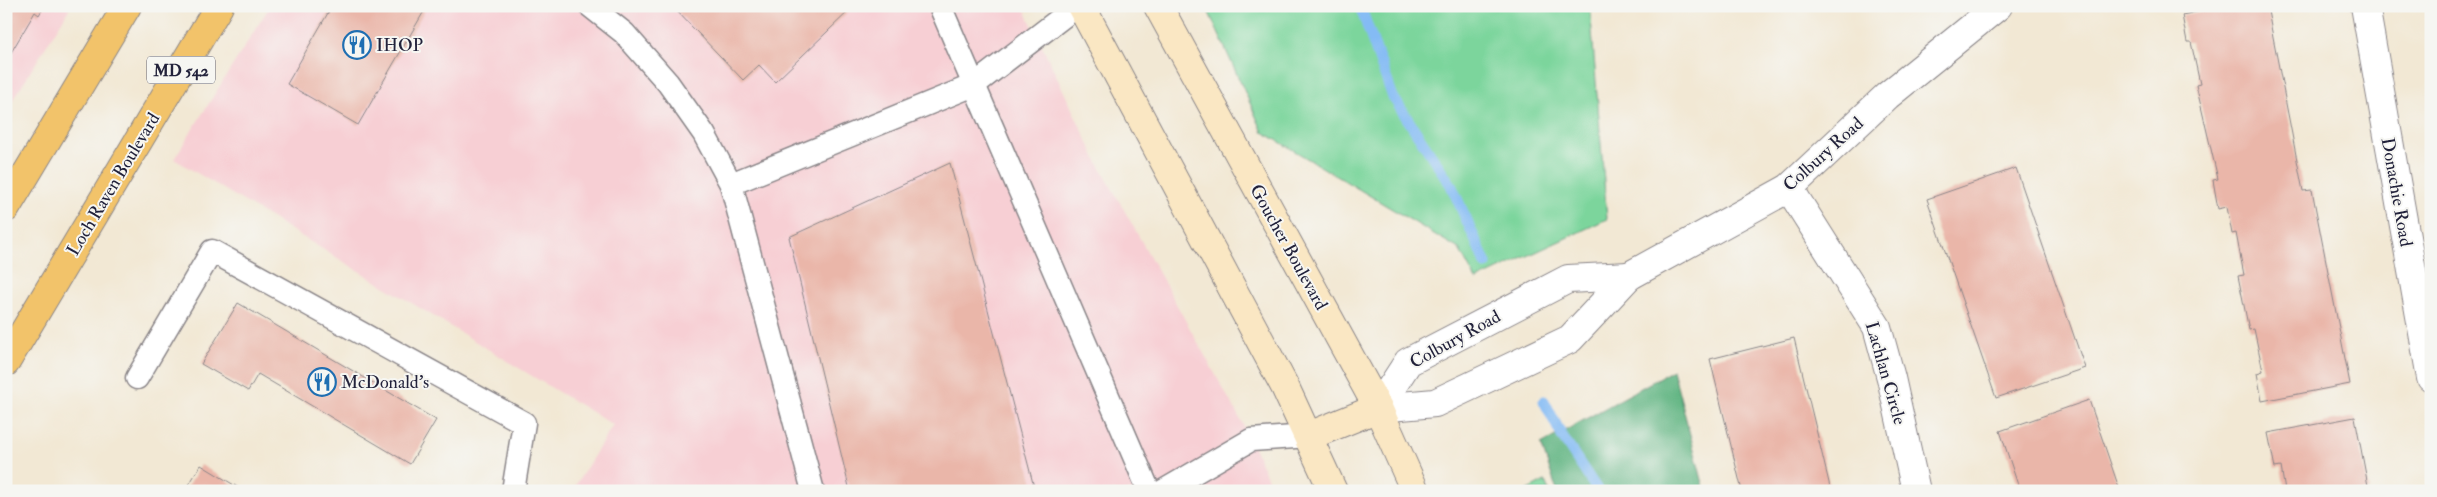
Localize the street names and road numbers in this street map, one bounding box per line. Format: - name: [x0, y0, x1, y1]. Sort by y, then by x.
- road number: MD 542: [147, 56, 215, 84]
- street label: Loch Raven Boulevard: [62, 108, 165, 260]
- street label: Colbury Road: [1778, 112, 1868, 197]
- street label: Donachie Road: [2376, 136, 2417, 249]
- street label: Goucher Boulevard: [1245, 180, 1333, 314]
- street label: Colbury Road: [1406, 305, 1505, 374]
- street label: Lachlan Circle: [1860, 319, 1911, 428]

